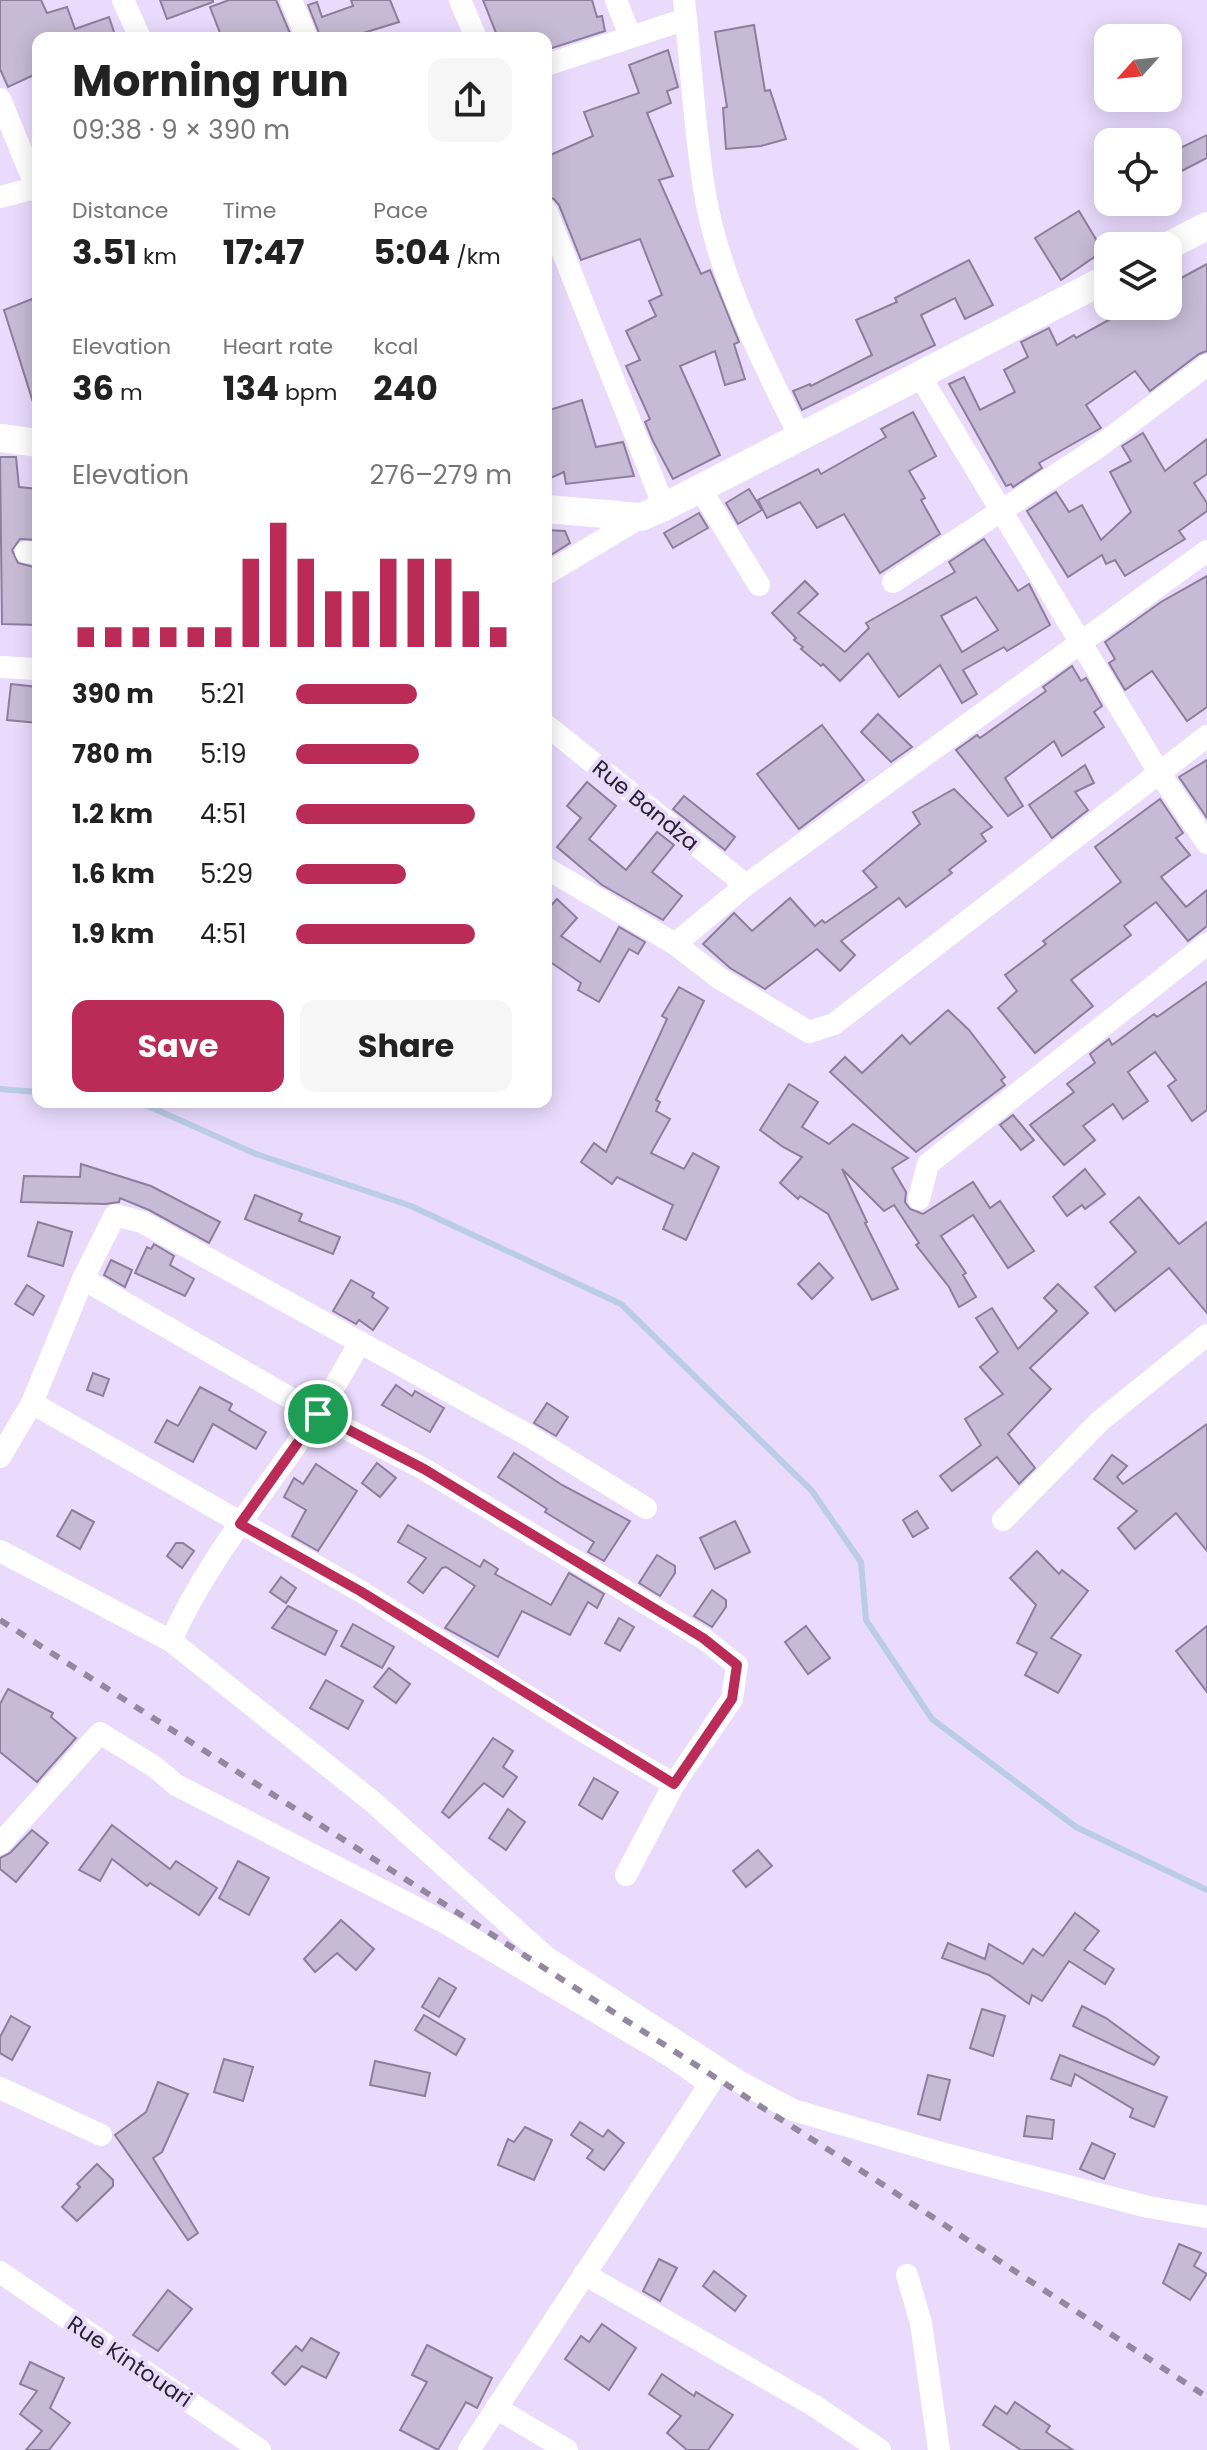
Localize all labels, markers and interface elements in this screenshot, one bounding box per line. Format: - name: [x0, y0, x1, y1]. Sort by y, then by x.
- north arrow: [1094, 24, 1182, 112]
- map controls: [1094, 24, 1182, 320]
- text: Morning run: [72, 50, 349, 111]
- button: share: [428, 58, 512, 142]
- text: 09:38 · 9 × 390 m: [72, 112, 290, 148]
- button: locate: [1094, 128, 1182, 216]
- text: Distance: [72, 195, 168, 226]
- text: Time: [223, 195, 276, 226]
- text: Pace: [373, 195, 428, 226]
- text: 3.51: [72, 228, 137, 276]
- text: 17:47: [223, 228, 305, 276]
- text: 5:04: [373, 228, 450, 276]
- button: layers: [1094, 232, 1182, 320]
- text: km: [137, 241, 177, 272]
- text: /km: [450, 241, 501, 272]
- text: Elevation: [72, 331, 171, 362]
- text: Heart rate: [223, 331, 333, 362]
- text: kcal: [373, 331, 418, 362]
- text: 36: [72, 364, 114, 412]
- text: 134: [223, 364, 279, 412]
- text: 240: [373, 364, 438, 412]
- text: m: [114, 377, 143, 408]
- text: bpm: [279, 377, 337, 408]
- text: Elevation: [72, 457, 189, 493]
- text: 276–279 m: [369, 457, 512, 493]
- text: 390 m: [72, 676, 154, 712]
- text: 5:21: [200, 676, 245, 712]
- text: 780 m: [72, 736, 153, 772]
- text: 5:19: [200, 736, 247, 772]
- street label: Rue Bandza: [586, 753, 706, 858]
- text: 1.2 km: [72, 796, 153, 832]
- text: 4:51: [200, 796, 247, 832]
- text: 1.6 km: [72, 856, 155, 892]
- text: 5:29: [200, 856, 253, 892]
- text: 1.9 km: [72, 916, 154, 952]
- text: 4:51: [200, 916, 247, 952]
- button: Save: [72, 1000, 284, 1092]
- button: Share: [300, 1000, 512, 1092]
- pin: [284, 1380, 352, 1448]
- icon: arrive: [296, 1392, 340, 1436]
- street label: Rue Kintouari: [61, 2308, 198, 2415]

